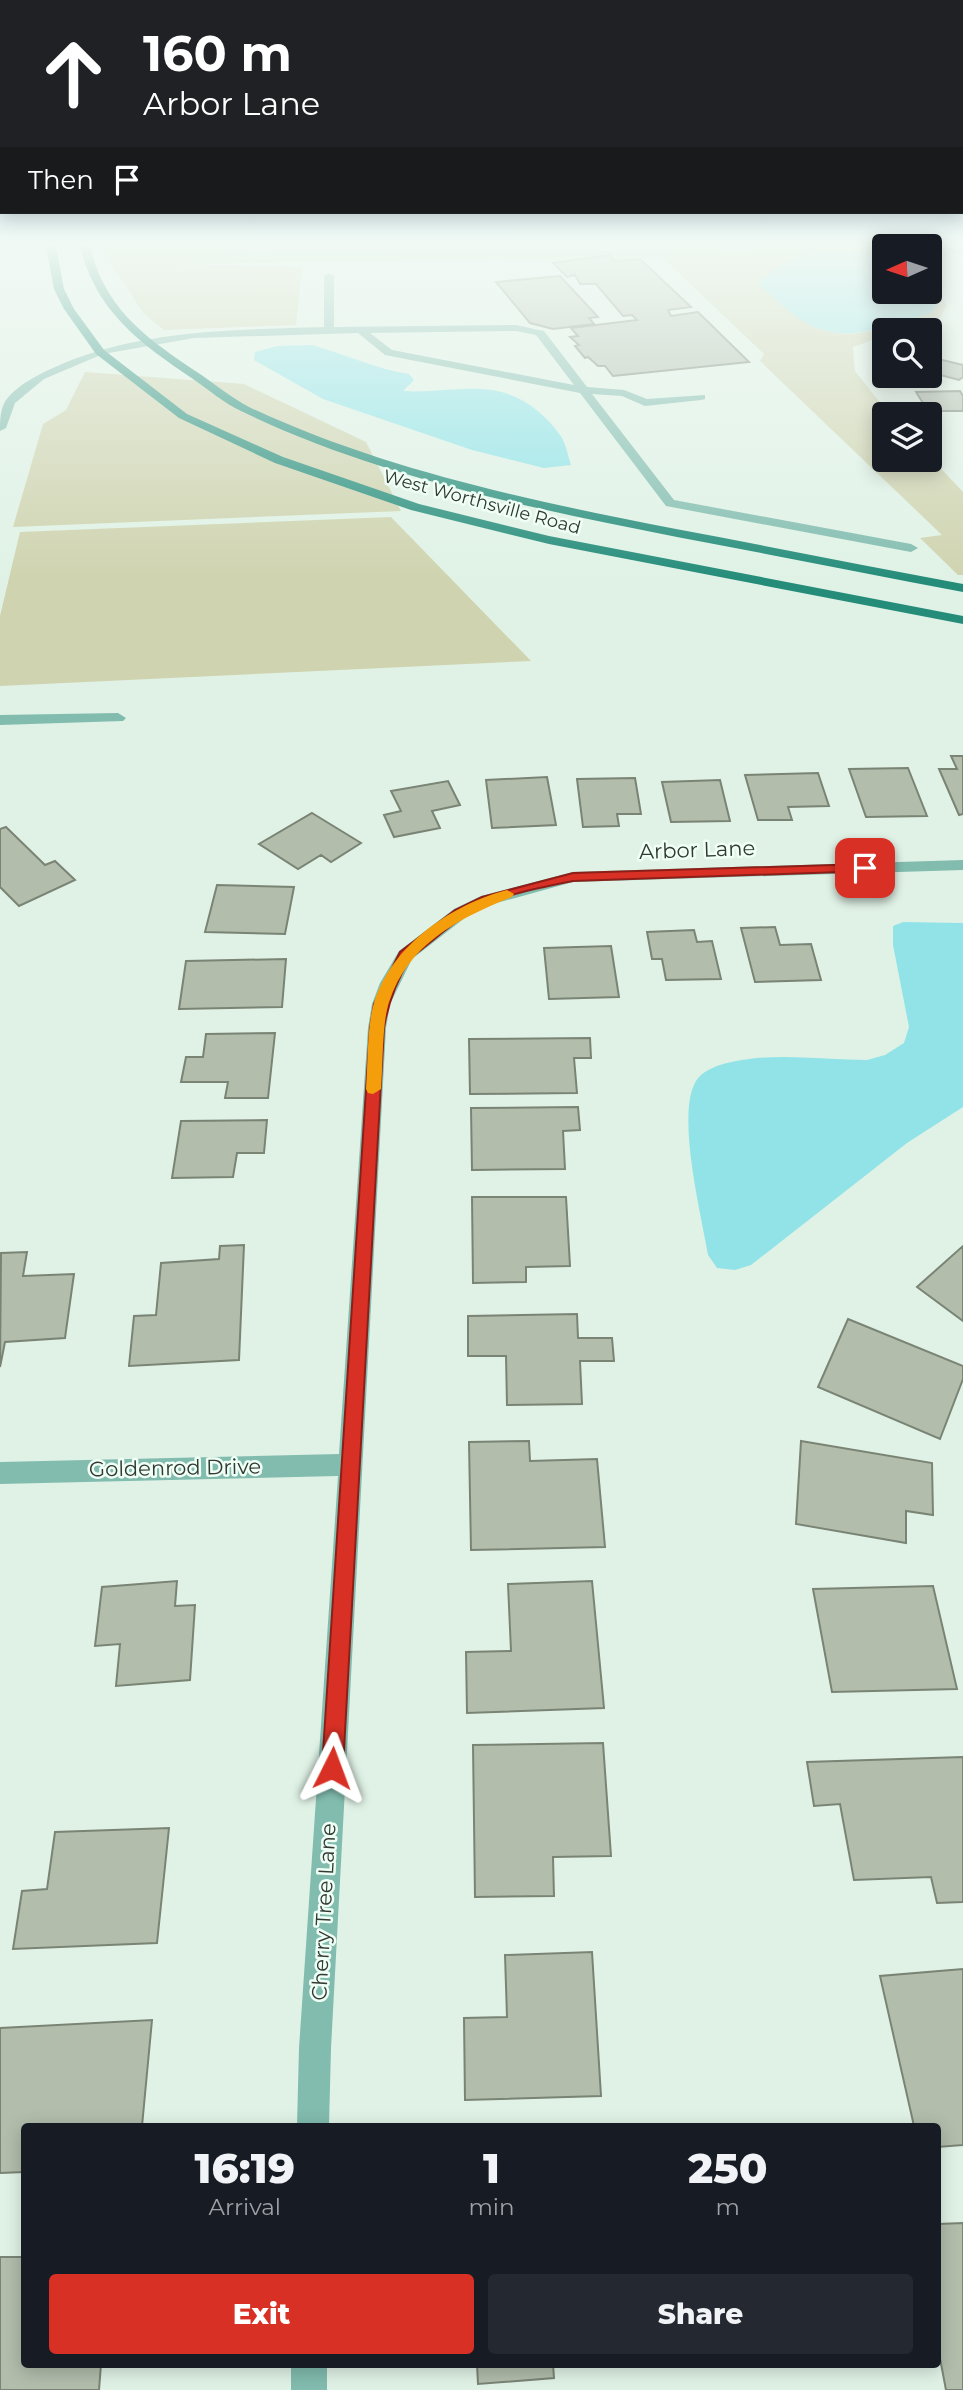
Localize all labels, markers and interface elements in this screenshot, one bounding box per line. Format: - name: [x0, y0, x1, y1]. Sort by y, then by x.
- text: 160 m: [143, 24, 292, 83]
- icon: ahead: [28, 28, 119, 119]
- text: Arbor Lane: [143, 84, 320, 123]
- icon: arrive: [108, 161, 146, 199]
- text: Then: [28, 164, 94, 196]
- north arrow: [872, 234, 942, 304]
- map controls: [872, 234, 942, 472]
- button: search: [872, 318, 942, 388]
- button: layers: [872, 402, 942, 472]
- street label: West Worthsville Road: [381, 465, 583, 539]
- street label: Arbor Lane: [638, 835, 756, 864]
- pin: [835, 838, 895, 898]
- icon: arrive: [846, 849, 884, 887]
- street label: Goldenrod Drive: [89, 1453, 261, 1482]
- position arrow: [295, 1731, 369, 1805]
- street label: Cherry Tree Lane: [306, 1823, 341, 2001]
- text: 16:19: [194, 2142, 295, 2194]
- text: 1: [483, 2142, 500, 2194]
- text: 250: [688, 2142, 767, 2194]
- text: Arrival: [208, 2193, 281, 2221]
- text: min: [468, 2193, 515, 2221]
- text: m: [716, 2193, 740, 2221]
- button: Exit: [49, 2274, 474, 2354]
- button: Share: [488, 2274, 913, 2354]

